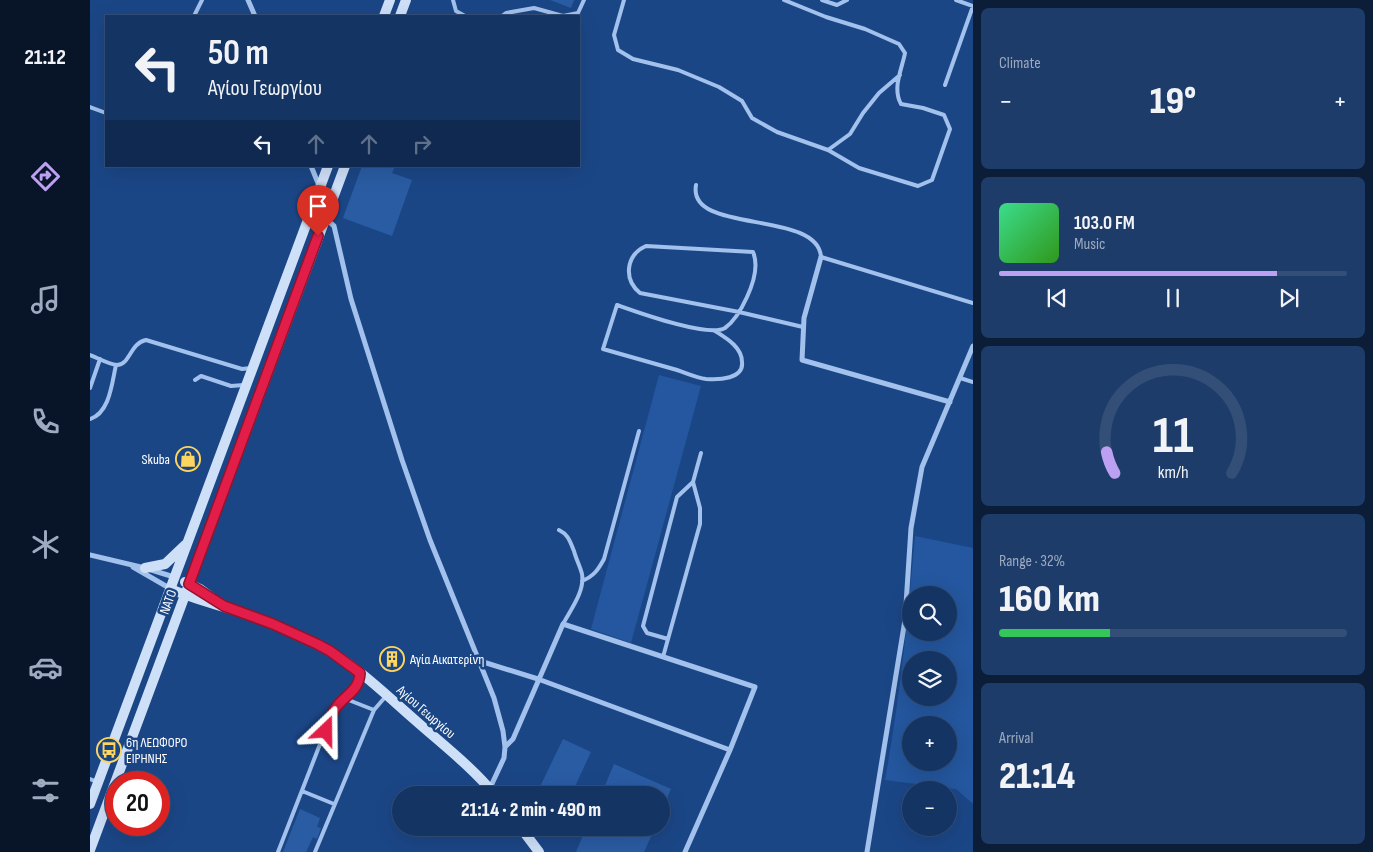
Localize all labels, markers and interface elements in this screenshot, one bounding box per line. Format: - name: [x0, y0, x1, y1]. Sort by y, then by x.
- text: 50 m: [208, 32, 269, 75]
- icon: left: [125, 35, 190, 100]
- text: 21:12: [24, 44, 66, 71]
- text: Climate: [999, 54, 1041, 73]
- text: Αγίου Γεωργίου: [208, 75, 322, 102]
- text: 19°: [1150, 79, 1196, 124]
- text: −: [999, 85, 1013, 118]
- text: +: [1333, 85, 1347, 118]
- icon: left: [249, 130, 277, 158]
- icon: ahead: [302, 130, 330, 158]
- icon: ahead: [355, 130, 383, 158]
- icon: right: [408, 130, 436, 158]
- icon: directions: [28, 159, 63, 194]
- pin: [297, 185, 339, 236]
- icon: arrive: [304, 192, 332, 220]
- text: 103.0 FM: [1074, 212, 1135, 235]
- text: Music: [1074, 235, 1105, 254]
- icon: music: [28, 282, 63, 317]
- icon: previous: [1043, 284, 1071, 312]
- icon: pause: [1159, 284, 1187, 312]
- icon: next: [1275, 284, 1303, 312]
- icon: phone: [28, 404, 63, 439]
- text: 11: [1153, 405, 1193, 468]
- shop icon: Skuba: [175, 446, 201, 472]
- place label: Skuba: [142, 451, 170, 468]
- text: km/h: [1158, 462, 1188, 483]
- icon: climate: [28, 527, 63, 562]
- text: Range · 32%: [999, 552, 1065, 571]
- text: 160 km: [999, 577, 1100, 622]
- map controls: [902, 586, 957, 836]
- button: search: [902, 586, 957, 641]
- street label: ΝΑΤΟ: [156, 587, 180, 617]
- building icon: Αγία Αικατερίνη: [379, 646, 405, 672]
- icon: car: [28, 650, 63, 685]
- place label: Αγία Αικατερίνη: [409, 651, 484, 668]
- button: layers: [902, 651, 957, 706]
- street label: Αγίου Γεωργίου: [392, 681, 459, 742]
- position arrow: [299, 704, 351, 756]
- button: +: [902, 716, 957, 771]
- text: Arrival: [999, 729, 1033, 748]
- place label: 6η ΛΕΩΦΟΡΟ ΕΙΡΗΝΗΣ: [126, 734, 188, 767]
- bus stop icon: 6η ΛΕΩΦΟΡΟ ΕΙΡΗΝΗΣ: [96, 737, 122, 763]
- text: 21:14: [999, 754, 1075, 799]
- speed limit sign: 20: [105, 771, 170, 836]
- icon: filters: [28, 773, 63, 808]
- button: −: [902, 781, 957, 836]
- text: 21:14 · 2 min · 490 m: [461, 799, 601, 822]

